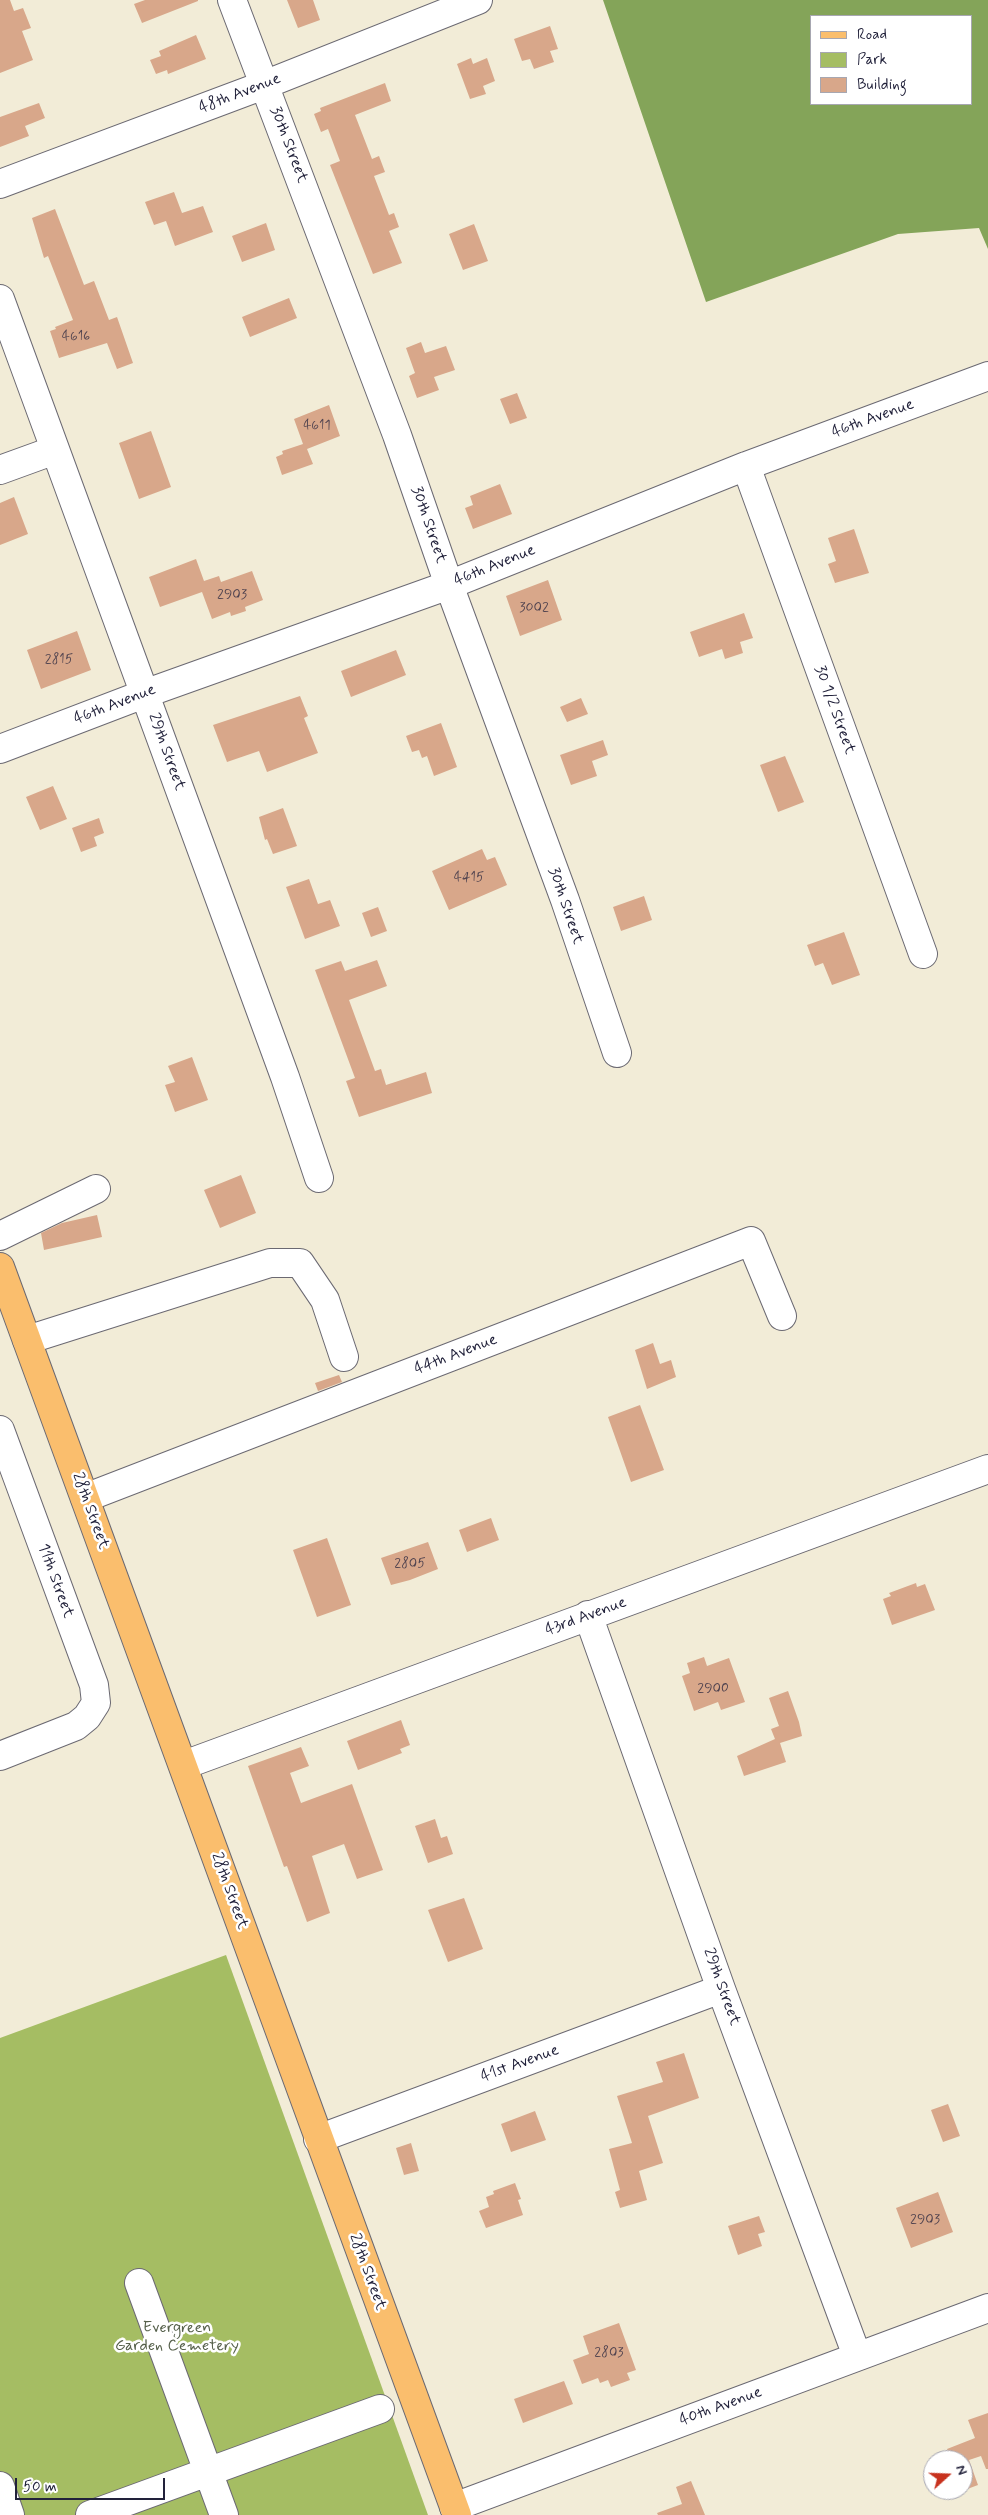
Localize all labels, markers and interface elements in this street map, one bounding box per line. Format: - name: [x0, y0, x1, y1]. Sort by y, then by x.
- legend: [810, 15, 973, 105]
- text: Road: [857, 25, 887, 45]
- text: Park: [857, 50, 887, 70]
- street label: 48th Avenue: [196, 70, 284, 118]
- text: Building: [857, 75, 907, 95]
- street label: 30th Street: [265, 104, 311, 186]
- house number: 4616: [62, 329, 90, 345]
- street label: 46th Avenue: [829, 395, 917, 443]
- house number: 4611: [303, 418, 331, 434]
- street label: 30th Street: [406, 484, 450, 566]
- street label: 46th Avenue: [451, 541, 539, 591]
- house number: 2903: [217, 587, 247, 603]
- house number: 3002: [519, 600, 549, 616]
- house number: 2815: [45, 652, 73, 668]
- street label: 30 1/2 Street: [809, 663, 859, 757]
- street label: 46th Avenue: [71, 681, 159, 729]
- street label: 29th Street: [143, 711, 189, 793]
- street label: 30th Street: [543, 865, 587, 947]
- house number: 4415: [454, 870, 484, 886]
- street label: 44th Avenue: [412, 1330, 500, 1380]
- street label: 28th Street: [67, 1470, 113, 1552]
- street label: 11th Street: [33, 1541, 77, 1621]
- house number: 2805: [394, 1556, 426, 1572]
- street label: 43rd Avenue: [543, 1593, 629, 1641]
- house number: 2900: [697, 1681, 729, 1697]
- street label: 28th Street: [206, 1850, 252, 1932]
- street label: 29th Street: [698, 1946, 744, 2028]
- street label: 41st Avenue: [478, 2041, 562, 2087]
- house number: 2903: [910, 2212, 940, 2228]
- street label: 28th Street: [344, 2231, 390, 2313]
- park label: Evergreen Garden Cemetery: [115, 2319, 239, 2357]
- house number: 2803: [594, 2345, 624, 2361]
- street label: 40th Avenue: [677, 2383, 765, 2431]
- north arrow: [923, 2450, 973, 2500]
- text: N: [951, 2463, 971, 2478]
- scale bar: [18, 2468, 168, 2500]
- text: 50 m: [23, 2477, 57, 2497]

